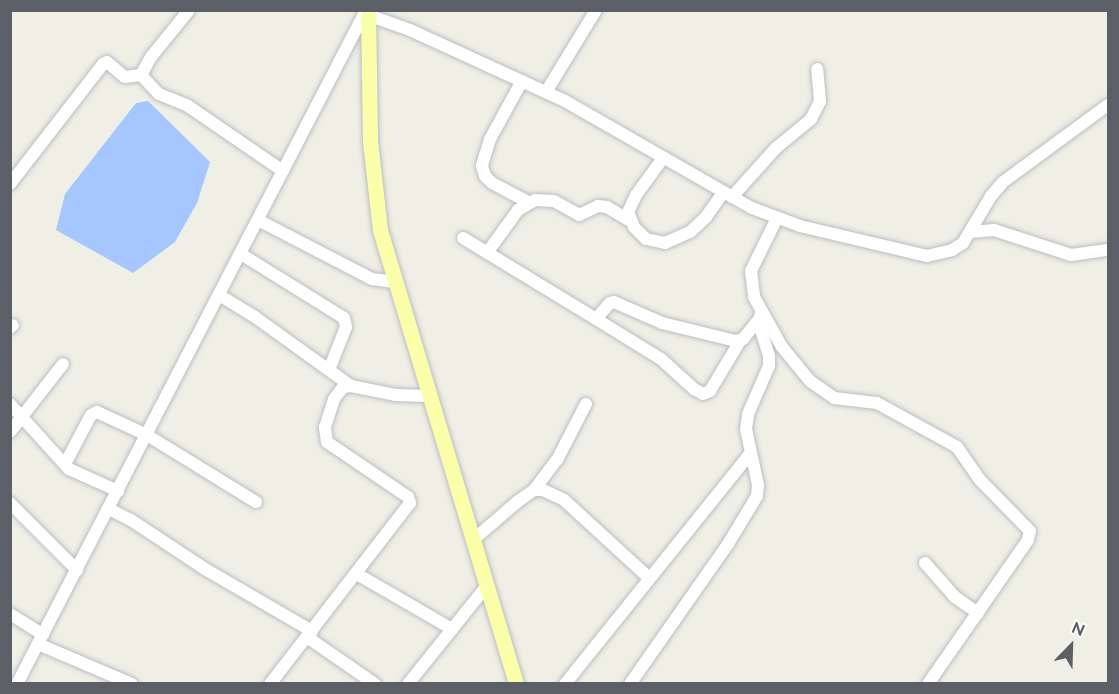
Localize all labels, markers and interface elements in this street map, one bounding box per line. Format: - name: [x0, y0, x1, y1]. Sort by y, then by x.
- north arrow: [1041, 616, 1101, 676]
- text: N: [1069, 618, 1088, 640]

